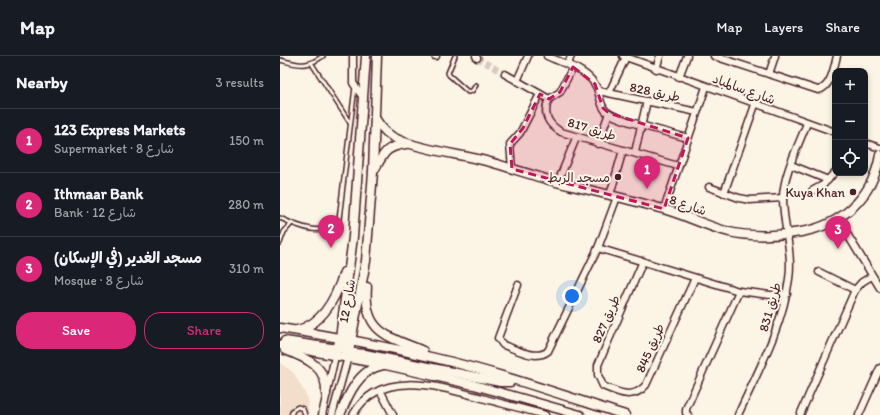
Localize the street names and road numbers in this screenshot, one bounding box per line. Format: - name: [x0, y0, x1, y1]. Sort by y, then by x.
- street label: شارع سالمباد: [710, 71, 777, 109]
- street label: طريق 828: [628, 79, 682, 106]
- street label: طريق 817: [566, 115, 618, 144]
- street label: شارع 8: [667, 192, 708, 220]
- street label: شارع 12: [336, 278, 360, 324]
- street label: طريق 831: [756, 281, 785, 334]
- street label: طريق 827: [589, 293, 624, 346]
- street label: طريق 845: [633, 321, 668, 375]

